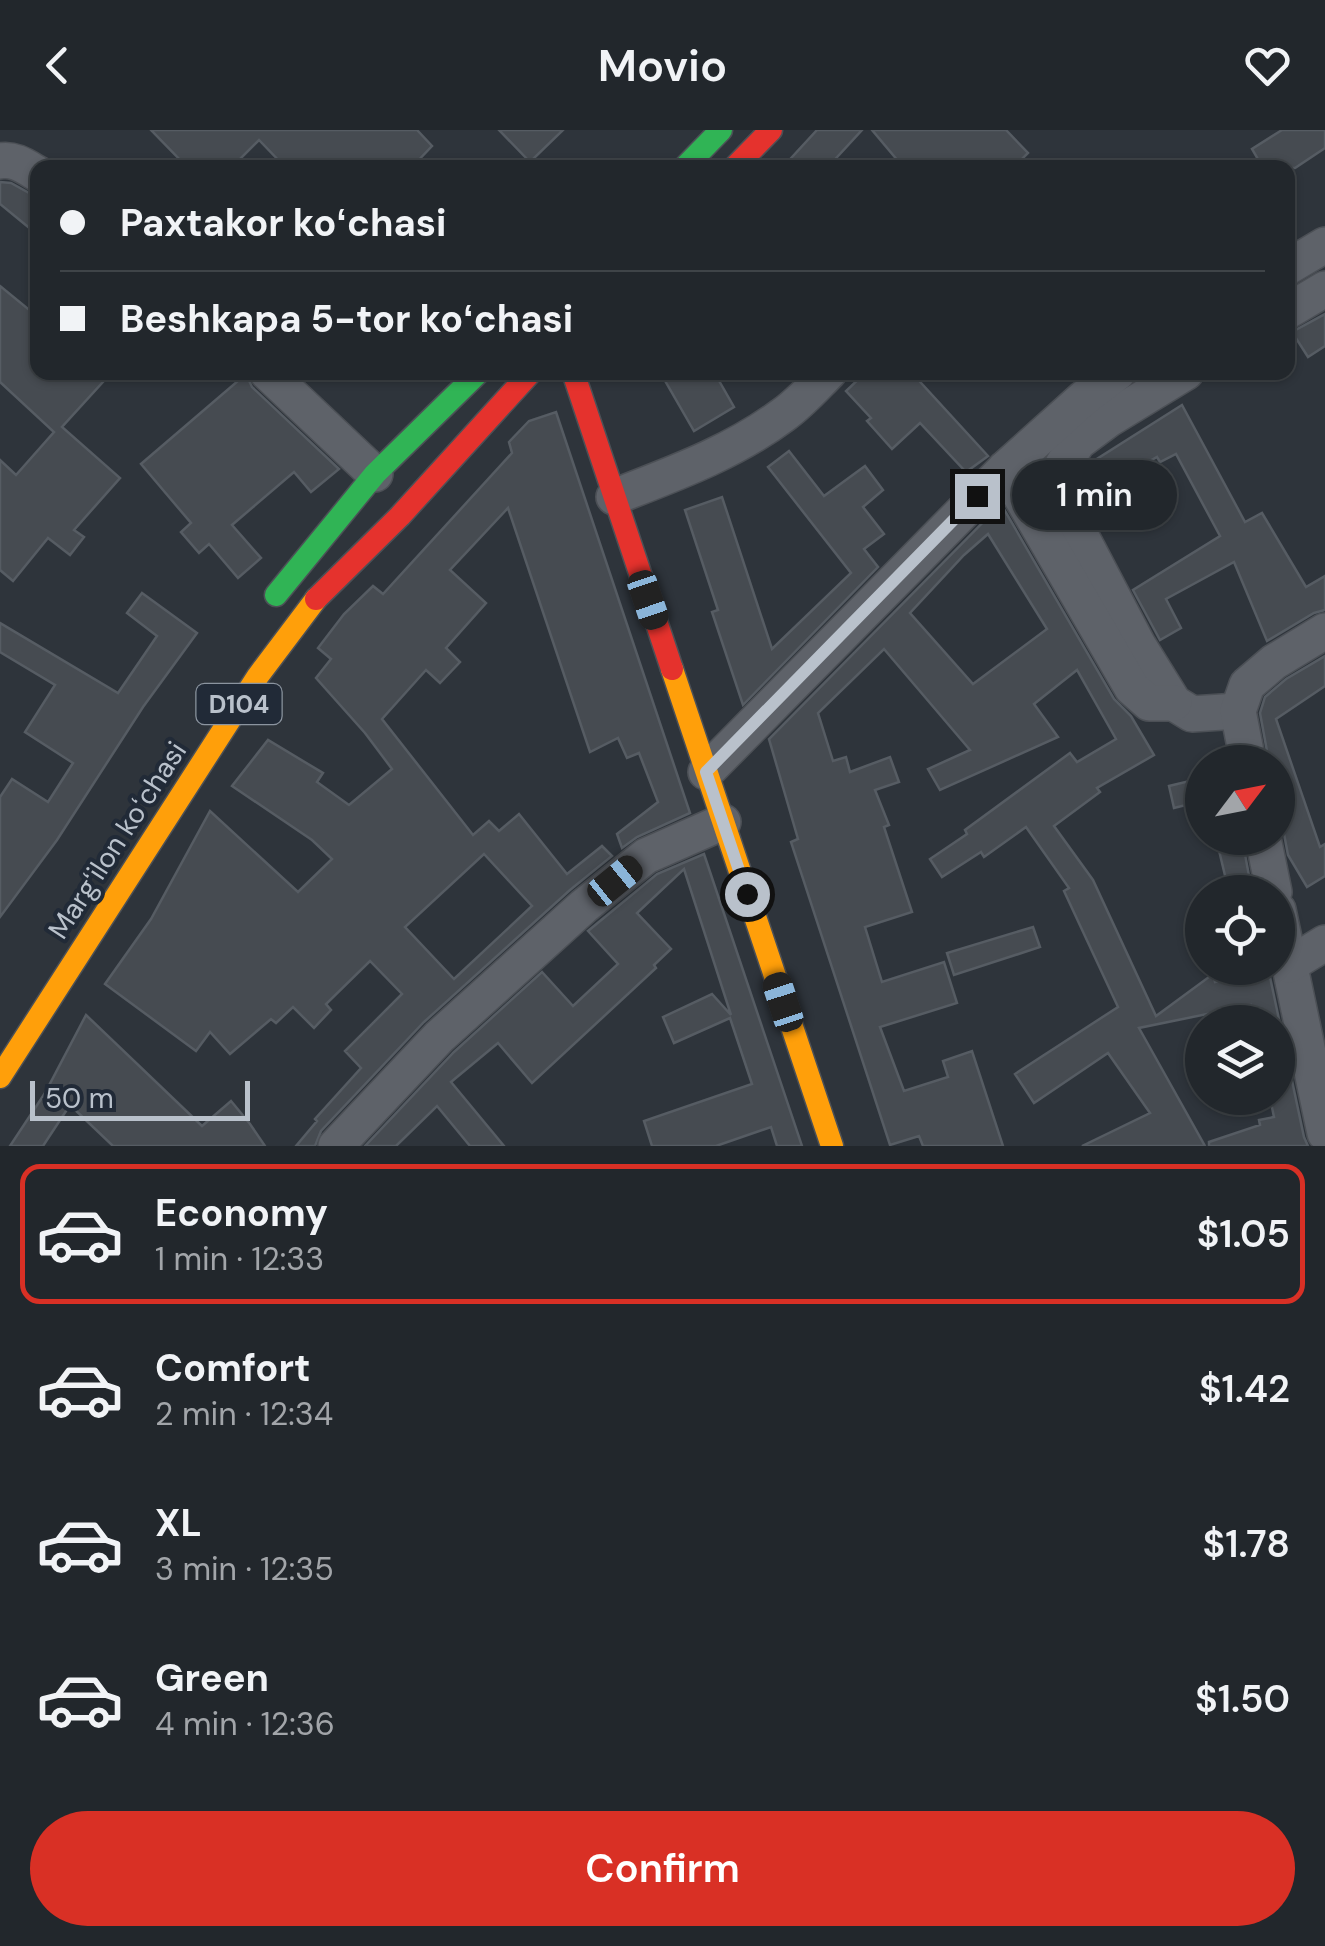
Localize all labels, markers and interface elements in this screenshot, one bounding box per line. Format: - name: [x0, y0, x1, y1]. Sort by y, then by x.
- text: Movio: [598, 36, 727, 95]
- icon: back: [30, 38, 85, 93]
- icon: heart: [1240, 38, 1295, 93]
- text: Paxtakor koʻchasi: [120, 198, 446, 248]
- text: Beshkapa 5-tor koʻchasi: [120, 294, 573, 344]
- callout: 1 min: [1012, 461, 1177, 531]
- route end: [955, 474, 1000, 519]
- text: 1 min: [1056, 474, 1133, 516]
- car: [624, 567, 672, 633]
- road number: D104: [196, 684, 282, 724]
- street label: Margʻilon koʻchasi: [40, 735, 195, 946]
- north arrow: [1185, 745, 1295, 855]
- map controls: [1185, 745, 1295, 1115]
- car: [582, 850, 648, 912]
- route start: [725, 872, 770, 917]
- button: locate: [1185, 875, 1295, 985]
- car: [759, 969, 807, 1035]
- button: layers: [1185, 1005, 1295, 1115]
- scale bar: [30, 1076, 250, 1120]
- text: 50 m: [45, 1080, 114, 1117]
- text: Economy: [155, 1188, 328, 1238]
- icon: car: [35, 1189, 125, 1279]
- text: $1.05: [1197, 1209, 1290, 1259]
- text: 1 min · 12:33: [155, 1238, 324, 1280]
- text: Comfort: [155, 1343, 311, 1393]
- icon: car: [35, 1344, 125, 1434]
- text: $1.42: [1199, 1364, 1290, 1414]
- text: 2 min · 12:34: [155, 1393, 333, 1435]
- text: XL: [155, 1498, 202, 1548]
- icon: car: [35, 1499, 125, 1589]
- text: $1.78: [1203, 1519, 1290, 1569]
- text: 3 min · 12:35: [155, 1548, 334, 1590]
- text: Green: [155, 1653, 269, 1703]
- icon: car: [35, 1654, 125, 1744]
- text: $1.50: [1195, 1674, 1290, 1724]
- text: 4 min · 12:36: [155, 1703, 335, 1745]
- button: Confirm: [30, 1811, 1295, 1926]

